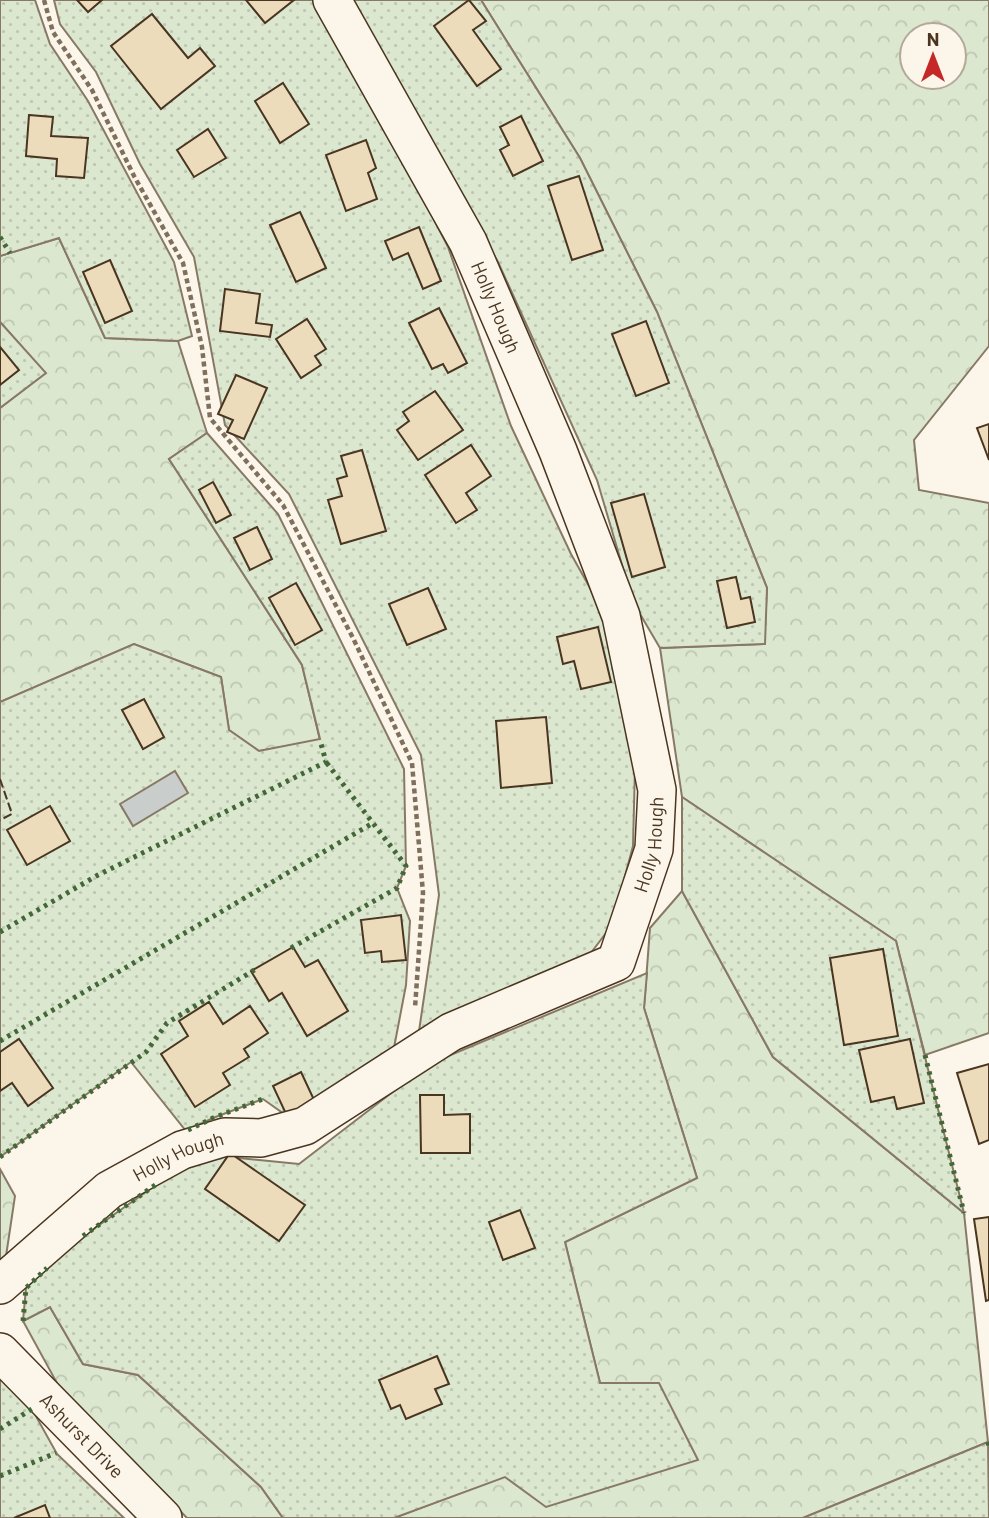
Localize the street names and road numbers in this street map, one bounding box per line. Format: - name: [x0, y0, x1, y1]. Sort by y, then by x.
- street label: Holly Hough: [467, 257, 526, 356]
- street label: Holly Hough: [628, 796, 668, 895]
- street label: Holly Hough: [128, 1126, 226, 1186]
- street label: Ashurst Drive: [36, 1388, 129, 1483]

